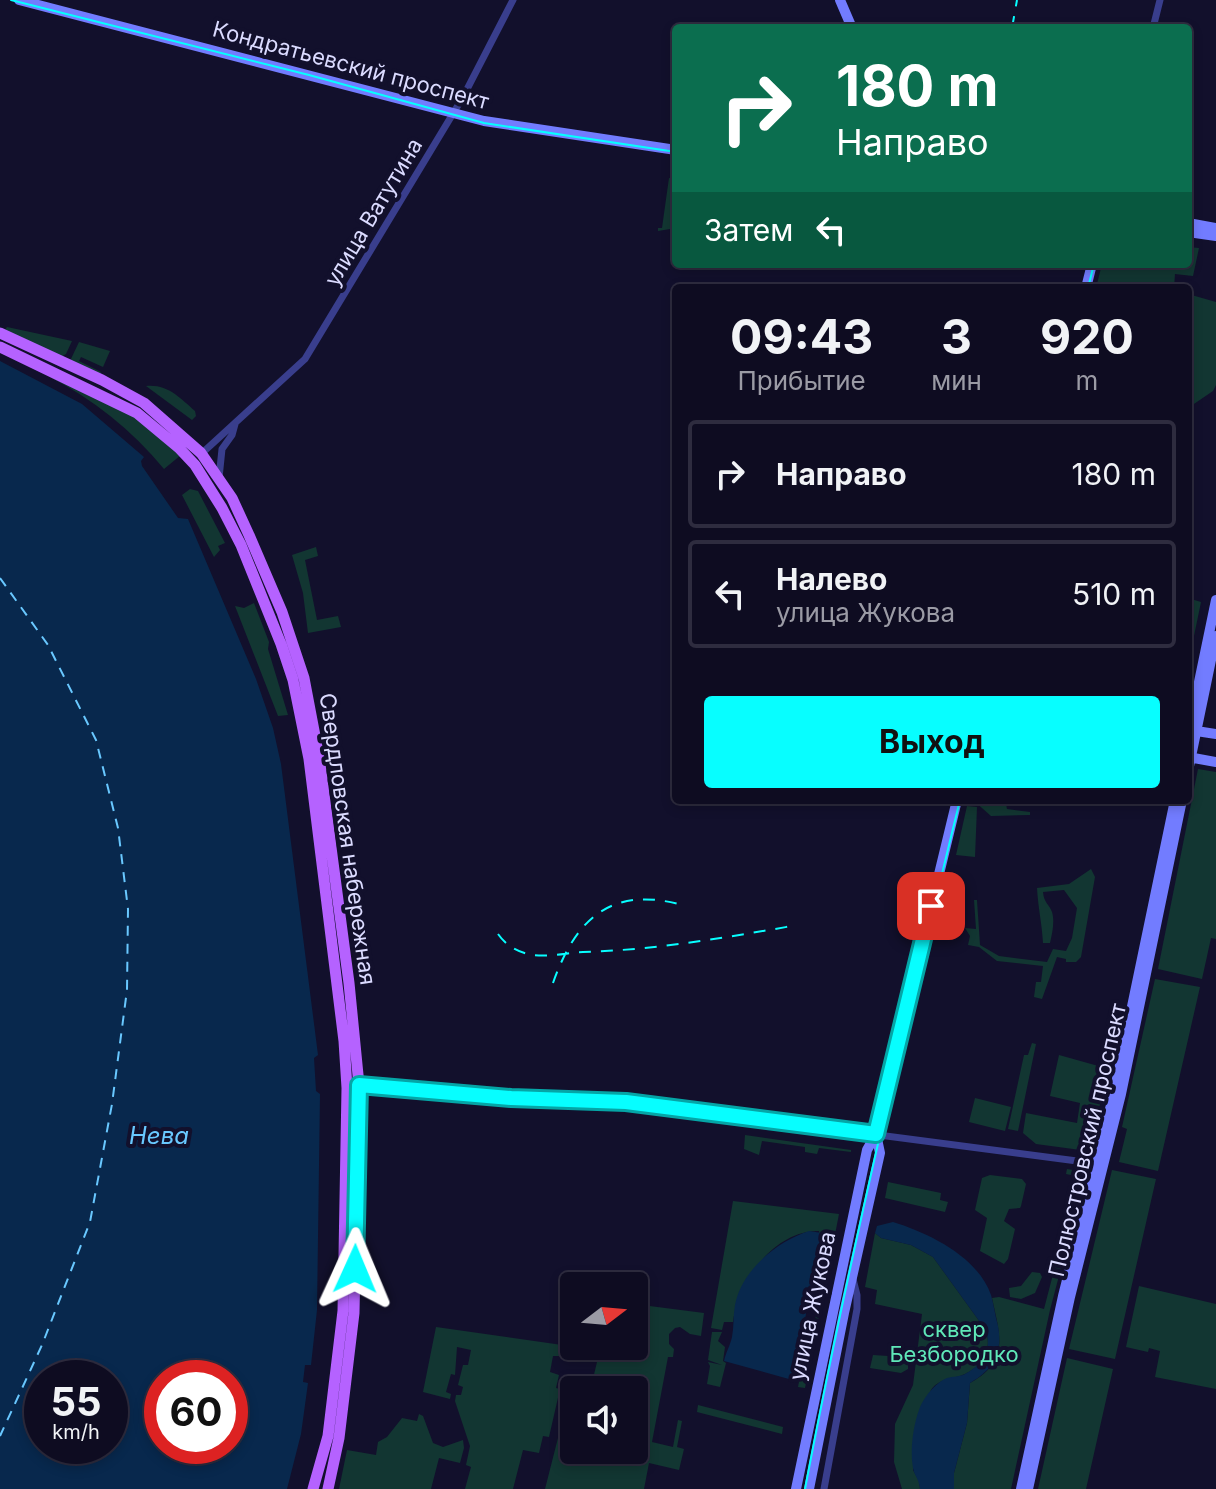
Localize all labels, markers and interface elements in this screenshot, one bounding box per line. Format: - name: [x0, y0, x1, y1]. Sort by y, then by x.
- street label: Кондратьевский проспект: [210, 16, 493, 115]
- text: 180 m: [836, 52, 999, 120]
- icon: right: [704, 56, 808, 160]
- text: Направо: [836, 120, 989, 164]
- street label: улица Ватутина: [319, 133, 427, 291]
- icon: left: [809, 208, 853, 252]
- text: Затем: [704, 212, 793, 248]
- text: 09:43: [730, 307, 873, 366]
- text: 3: [941, 307, 972, 366]
- text: 920: [1040, 307, 1134, 366]
- text: Прибытие: [737, 365, 866, 396]
- text: мин: [931, 365, 982, 396]
- text: m: [1076, 365, 1098, 396]
- icon: right: [708, 452, 752, 496]
- text: Направо: [776, 456, 907, 492]
- text: 180 m: [1072, 456, 1156, 492]
- text: Налево: [776, 561, 888, 597]
- icon: left: [708, 572, 752, 616]
- text: 510 m: [1072, 576, 1156, 612]
- text: улица Жукова: [776, 597, 955, 628]
- street label: Свердловская набережная: [315, 691, 381, 987]
- button: Выход: [704, 696, 1160, 788]
- pin: [897, 872, 965, 940]
- icon: arrive: [909, 884, 953, 928]
- street label: Полюстровский проспект: [1043, 1000, 1131, 1279]
- water label: Нева: [129, 1121, 189, 1150]
- position arrow: [313, 1227, 397, 1311]
- street label: улица Жукова: [784, 1229, 840, 1383]
- north arrow: [560, 1272, 648, 1360]
- map controls: [560, 1272, 648, 1464]
- park label: сквер Безбородко: [889, 1316, 1019, 1367]
- speed limit sign: 60: [144, 1360, 248, 1464]
- button: sound: [560, 1376, 648, 1464]
- text: 55: [50, 1377, 102, 1426]
- text: km/h: [52, 1420, 100, 1444]

